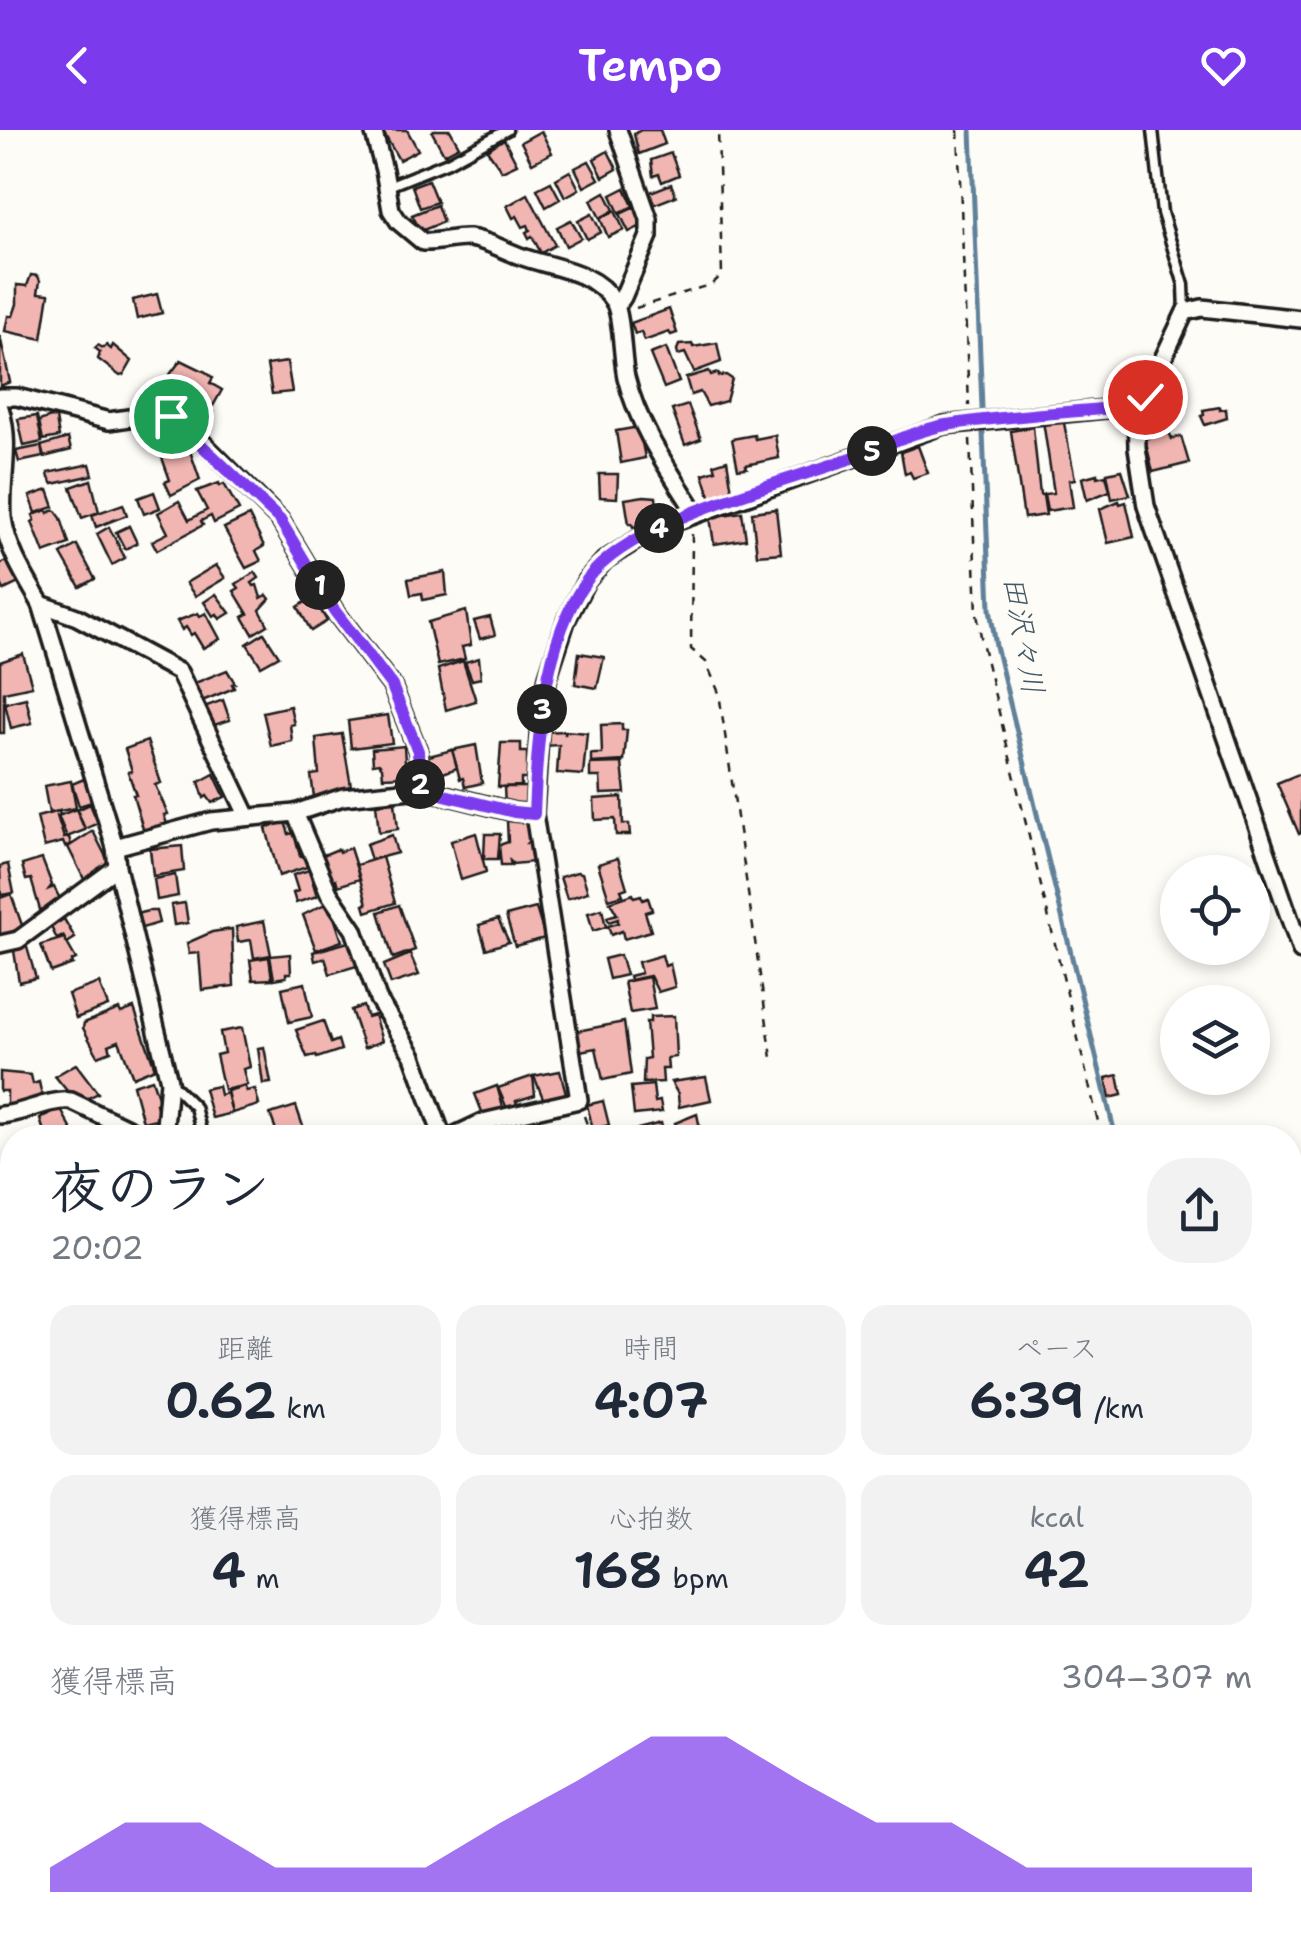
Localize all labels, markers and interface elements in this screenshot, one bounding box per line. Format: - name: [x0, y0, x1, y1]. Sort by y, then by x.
- text: Tempo: [578, 35, 723, 95]
- icon: back: [50, 38, 105, 93]
- icon: heart: [1196, 38, 1251, 93]
- pin: [1103, 355, 1188, 440]
- icon: check: [1118, 370, 1173, 425]
- pin: [129, 374, 214, 459]
- icon: arrive: [144, 389, 199, 444]
- pin: 5: [847, 426, 897, 476]
- text: 5: [863, 432, 881, 470]
- pin: 4: [634, 503, 684, 553]
- text: 4: [649, 509, 669, 547]
- pin: 1: [295, 560, 345, 610]
- text: 1: [314, 566, 326, 604]
- water label: 田沢々川: [993, 572, 1055, 698]
- pin: 3: [517, 684, 567, 734]
- text: 3: [532, 690, 552, 728]
- pin: 2: [395, 759, 445, 809]
- text: 2: [410, 765, 430, 803]
- map controls: [1160, 855, 1270, 1095]
- button: locate: [1160, 855, 1270, 965]
- button: layers: [1160, 985, 1270, 1095]
- text: 夜のラン: [50, 1151, 270, 1225]
- button: share: [1147, 1158, 1252, 1263]
- text: 20:02: [50, 1226, 144, 1269]
- text: 距離: [217, 1329, 273, 1367]
- text: 時間: [623, 1329, 679, 1367]
- text: ペース: [1015, 1329, 1098, 1367]
- text: 0.62: [165, 1367, 277, 1434]
- text: 4:07: [593, 1367, 709, 1434]
- text: 6:39: [969, 1367, 1085, 1434]
- text: km: [277, 1389, 326, 1427]
- text: /km: [1085, 1389, 1144, 1427]
- text: kcal: [1029, 1498, 1084, 1536]
- text: 獲得標高: [189, 1499, 301, 1537]
- text: 心拍数: [609, 1499, 693, 1537]
- text: 42: [1023, 1536, 1090, 1603]
- text: 4: [211, 1537, 246, 1604]
- text: 168: [573, 1537, 663, 1604]
- text: m: [246, 1559, 280, 1597]
- text: bpm: [663, 1559, 729, 1597]
- text: 304–307 m: [1061, 1655, 1252, 1698]
- text: 獲得標高: [50, 1659, 178, 1702]

